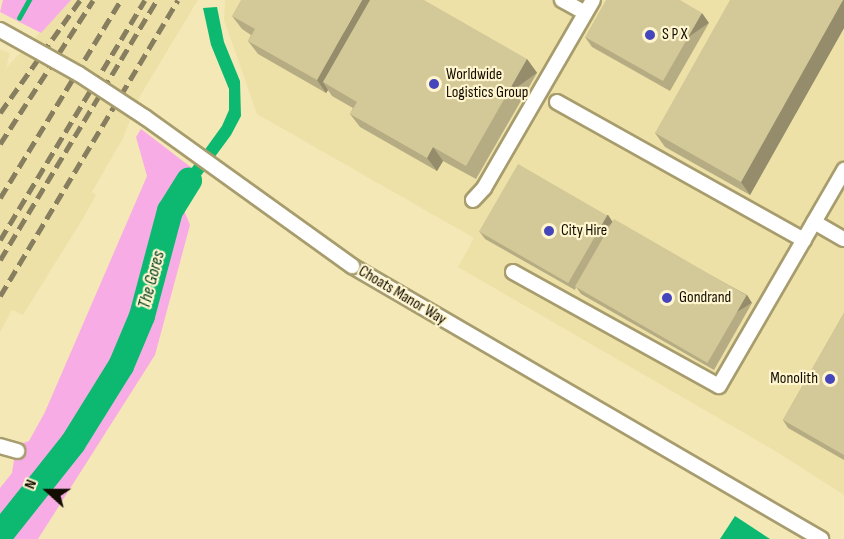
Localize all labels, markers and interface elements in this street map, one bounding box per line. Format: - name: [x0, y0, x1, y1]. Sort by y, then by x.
- place label: S P X: [662, 25, 687, 45]
- marker: S P X: [643, 28, 657, 42]
- place label: Worldwide Logistics Group: [446, 65, 528, 103]
- marker: Worldwide Logistics Group: [427, 77, 441, 91]
- place label: City Hire: [561, 221, 607, 241]
- marker: City Hire: [542, 224, 556, 238]
- water label: The Gores: [134, 249, 170, 311]
- street label: Choats Manor Way: [355, 262, 449, 330]
- place label: Gondrand: [679, 288, 731, 308]
- marker: Gondrand: [660, 291, 674, 305]
- place label: Monolith: [770, 369, 818, 389]
- marker: Monolith: [823, 372, 837, 386]
- north arrow: [18, 461, 78, 521]
- text: N: [20, 477, 41, 492]

